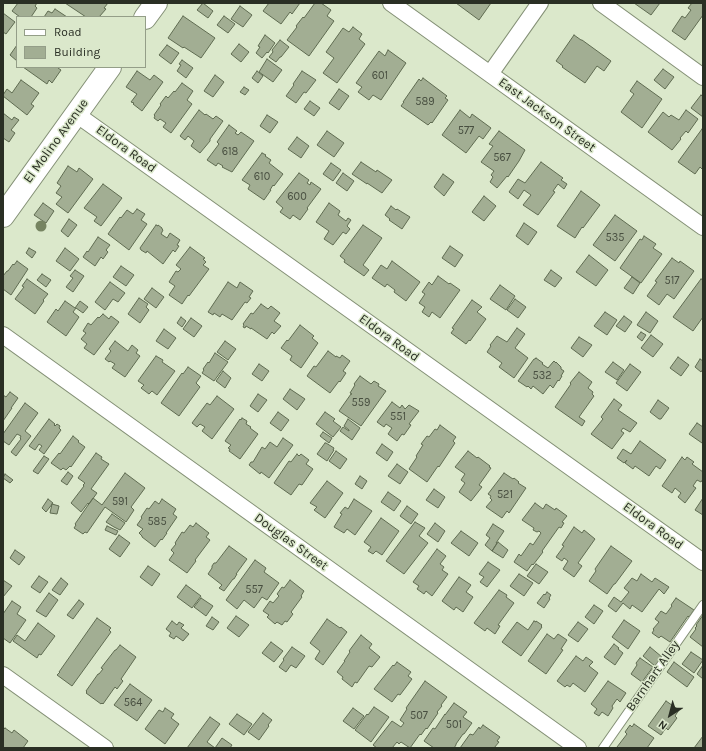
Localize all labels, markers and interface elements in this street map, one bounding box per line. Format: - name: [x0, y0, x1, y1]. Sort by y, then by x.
- legend: [16, 16, 146, 68]
- text: Road: [54, 25, 82, 39]
- text: Building: [54, 45, 100, 59]
- house number: 601: [372, 69, 388, 83]
- street label: East Jackson Street: [495, 75, 599, 155]
- house number: 589: [415, 95, 435, 109]
- street label: El Molino Avenue: [20, 96, 92, 186]
- street label: Eldora Road: [93, 122, 159, 176]
- house number: 577: [458, 124, 474, 138]
- house number: 618: [222, 145, 238, 159]
- house number: 567: [493, 151, 511, 165]
- house number: 610: [254, 170, 270, 184]
- house number: 600: [287, 190, 307, 204]
- house number: 535: [606, 231, 624, 245]
- house number: 517: [664, 274, 680, 288]
- street label: Eldora Road: [356, 311, 422, 365]
- house number: 532: [532, 369, 552, 383]
- house number: 559: [352, 396, 370, 410]
- house number: 551: [390, 410, 406, 424]
- house number: 521: [497, 488, 513, 502]
- house number: 591: [112, 495, 128, 509]
- street label: Eldora Road: [620, 499, 686, 553]
- street label: Douglas Street: [251, 510, 331, 574]
- house number: 585: [147, 515, 167, 529]
- house number: 557: [245, 583, 263, 597]
- street label: Barnhart Alley: [623, 638, 683, 714]
- north arrow: [650, 695, 690, 735]
- house number: 564: [124, 696, 142, 710]
- house number: 507: [410, 709, 428, 723]
- house number: 501: [446, 718, 462, 732]
- text: N: [656, 718, 670, 733]

